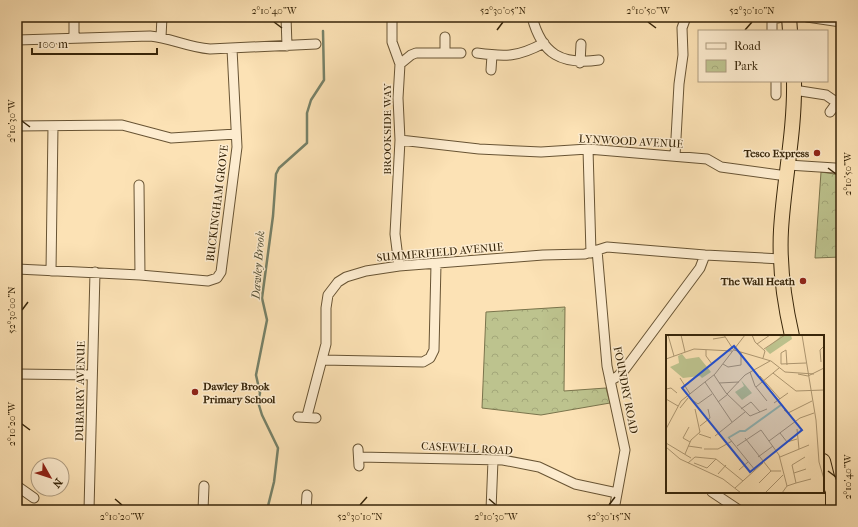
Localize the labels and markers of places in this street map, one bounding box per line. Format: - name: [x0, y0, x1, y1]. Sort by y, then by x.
- place label: Tesco Express: [743, 147, 809, 160]
- marker: Tesco Express: [812, 148, 822, 158]
- place label: The Wall Heath: [720, 275, 796, 288]
- marker: The Wall Heath: [798, 276, 808, 286]
- place label: Dawley Brook Primary School: [202, 380, 276, 406]
- marker: Dawley Brook Primary School: [190, 387, 200, 397]

